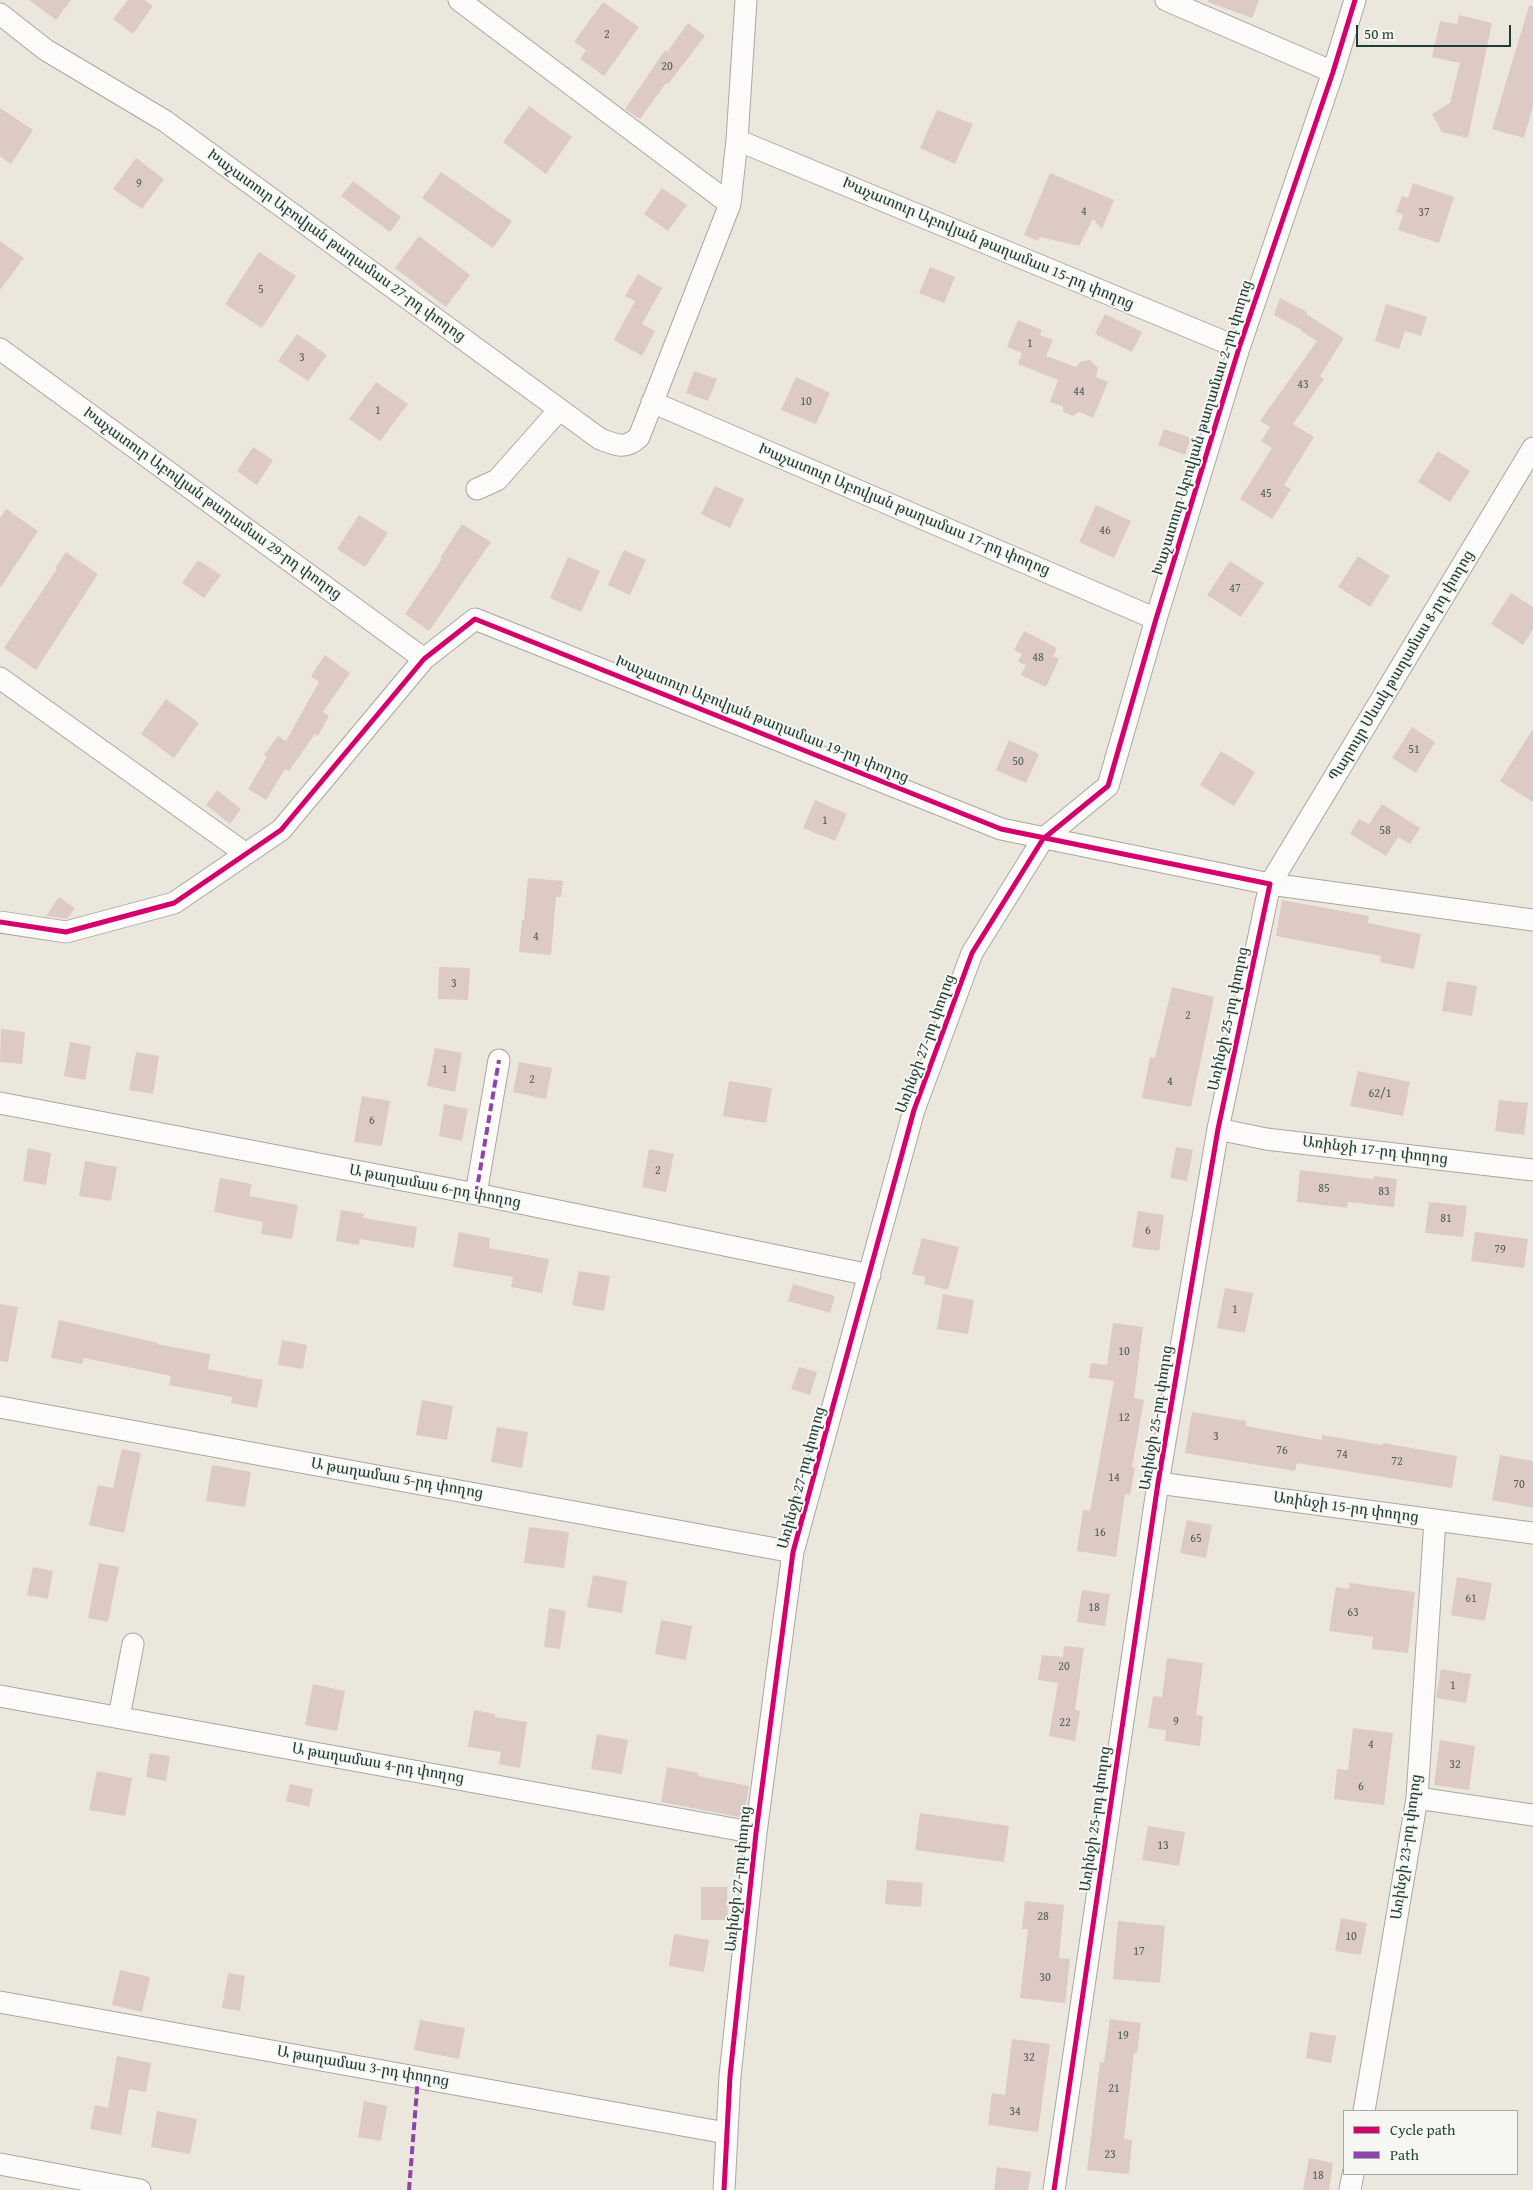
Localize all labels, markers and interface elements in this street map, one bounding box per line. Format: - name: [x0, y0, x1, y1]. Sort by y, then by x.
- scale bar: [1358, 15, 1513, 47]
- text: 50 m: [1364, 23, 1394, 44]
- house number: 2: [604, 28, 610, 42]
- house number: 20: [661, 60, 673, 74]
- street label: Խաչատուր Աբովյան թաղամաս 27-րդ փողոց: [203, 146, 469, 346]
- street label: Խաչատուր Աբովյան թաղամաս 15-րդ փողոց: [839, 174, 1137, 314]
- house number: 9: [136, 177, 142, 191]
- house number: 4: [1081, 205, 1087, 219]
- house number: 37: [1418, 206, 1430, 220]
- street label: Խաչատուր Աբովյան թաղամաս 2-րդ փողոց: [1149, 278, 1257, 578]
- house number: 5: [258, 283, 264, 297]
- house number: 1: [1027, 337, 1033, 351]
- house number: 3: [299, 351, 305, 365]
- house number: 43: [1297, 378, 1309, 392]
- house number: 44: [1073, 385, 1085, 399]
- house number: 10: [800, 395, 812, 409]
- street label: Խաչատուր Աբովյան թաղամաս 29-րդ փողոց: [79, 404, 345, 604]
- house number: 1: [375, 404, 381, 418]
- street label: Խաչատուր Աբովյան թաղամաս 17-րդ փողոց: [755, 440, 1053, 580]
- house number: 45: [1260, 487, 1272, 501]
- house number: 46: [1099, 524, 1111, 538]
- street label: Պարույր Սևակ թաղամաս 8-րդ փողոց: [1326, 547, 1478, 785]
- house number: 47: [1229, 582, 1241, 596]
- house number: 48: [1032, 651, 1044, 665]
- street label: Խաչատուր Աբովյան թաղամաս 19-րդ փողոց: [613, 653, 911, 787]
- house number: 51: [1408, 743, 1420, 757]
- house number: 50: [1012, 755, 1024, 769]
- house number: 1: [822, 814, 828, 828]
- house number: 58: [1379, 824, 1391, 838]
- house number: 4: [533, 930, 539, 944]
- street label: Առինջի 25-րդ փողոց: [1205, 945, 1253, 1093]
- street label: Առինջի 27-րդ փողոց: [892, 972, 960, 1116]
- house number: 3: [451, 977, 457, 991]
- house number: 2: [1185, 1009, 1191, 1023]
- house number: 1: [442, 1063, 448, 1077]
- house number: 2: [529, 1073, 535, 1087]
- house number: 4: [1167, 1075, 1173, 1089]
- house number: 62/1: [1369, 1087, 1391, 1101]
- house number: 6: [369, 1114, 375, 1128]
- street label: Առինջի 17-րդ փողոց: [1301, 1133, 1449, 1169]
- street label: Ա թաղամաս 6-րդ փողոց: [348, 1162, 522, 1212]
- house number: 2: [655, 1164, 661, 1178]
- house number: 85: [1318, 1182, 1330, 1196]
- house number: 83: [1378, 1185, 1390, 1199]
- house number: 81: [1440, 1212, 1452, 1226]
- house number: 6: [1145, 1224, 1151, 1238]
- house number: 79: [1494, 1243, 1506, 1257]
- house number: 1: [1232, 1303, 1238, 1317]
- street label: Առինջի 25-րդ փողոց: [1137, 1344, 1177, 1492]
- house number: 10: [1118, 1345, 1130, 1359]
- street label: Առինջի 27-րդ փողոց: [774, 1405, 830, 1551]
- house number: 12: [1118, 1411, 1130, 1425]
- house number: 3: [1213, 1430, 1219, 1444]
- house number: 76: [1276, 1444, 1288, 1458]
- house number: 74: [1336, 1448, 1348, 1462]
- street label: Ա թաղամաս 5-րդ փողոց: [309, 1455, 485, 1503]
- house number: 72: [1391, 1455, 1403, 1469]
- house number: 14: [1108, 1471, 1120, 1485]
- house number: 70: [1513, 1478, 1525, 1492]
- street label: Առինջի 15-րդ փողոց: [1272, 1489, 1420, 1527]
- house number: 16: [1094, 1526, 1106, 1540]
- house number: 65: [1190, 1532, 1202, 1546]
- house number: 61: [1465, 1592, 1477, 1606]
- house number: 18: [1088, 1601, 1100, 1615]
- house number: 63: [1347, 1606, 1359, 1620]
- house number: 20: [1058, 1660, 1070, 1674]
- house number: 1: [1450, 1679, 1456, 1693]
- house number: 9: [1173, 1715, 1179, 1729]
- house number: 22: [1059, 1716, 1071, 1730]
- house number: 4: [1368, 1738, 1374, 1752]
- street label: Ա թաղամաս 4-րդ փողոց: [290, 1740, 466, 1788]
- street label: Առինջի 25-րդ փողոց: [1077, 1745, 1115, 1893]
- house number: 32: [1449, 1758, 1461, 1772]
- street label: Առինջի 23-րդ փողոց: [1388, 1773, 1426, 1921]
- house number: 6: [1358, 1780, 1364, 1794]
- street label: Առինջի 27-րդ փողոց: [722, 1805, 756, 1953]
- house number: 13: [1157, 1839, 1169, 1853]
- house number: 28: [1037, 1910, 1049, 1924]
- house number: 10: [1345, 1930, 1357, 1944]
- house number: 17: [1133, 1945, 1145, 1959]
- house number: 30: [1039, 1971, 1051, 1985]
- house number: 19: [1117, 2029, 1129, 2043]
- street label: Ա թաղամաս 3-րդ փողոց: [275, 2043, 451, 2091]
- house number: 32: [1023, 2051, 1035, 2065]
- house number: 21: [1108, 2082, 1120, 2096]
- house number: 34: [1009, 2105, 1021, 2119]
- legend: [1343, 2110, 1518, 2175]
- text: Cycle path: [1390, 2119, 1456, 2140]
- text: Path: [1390, 2144, 1419, 2165]
- house number: 23: [1104, 2148, 1116, 2162]
- house number: 18: [1312, 2169, 1324, 2183]

